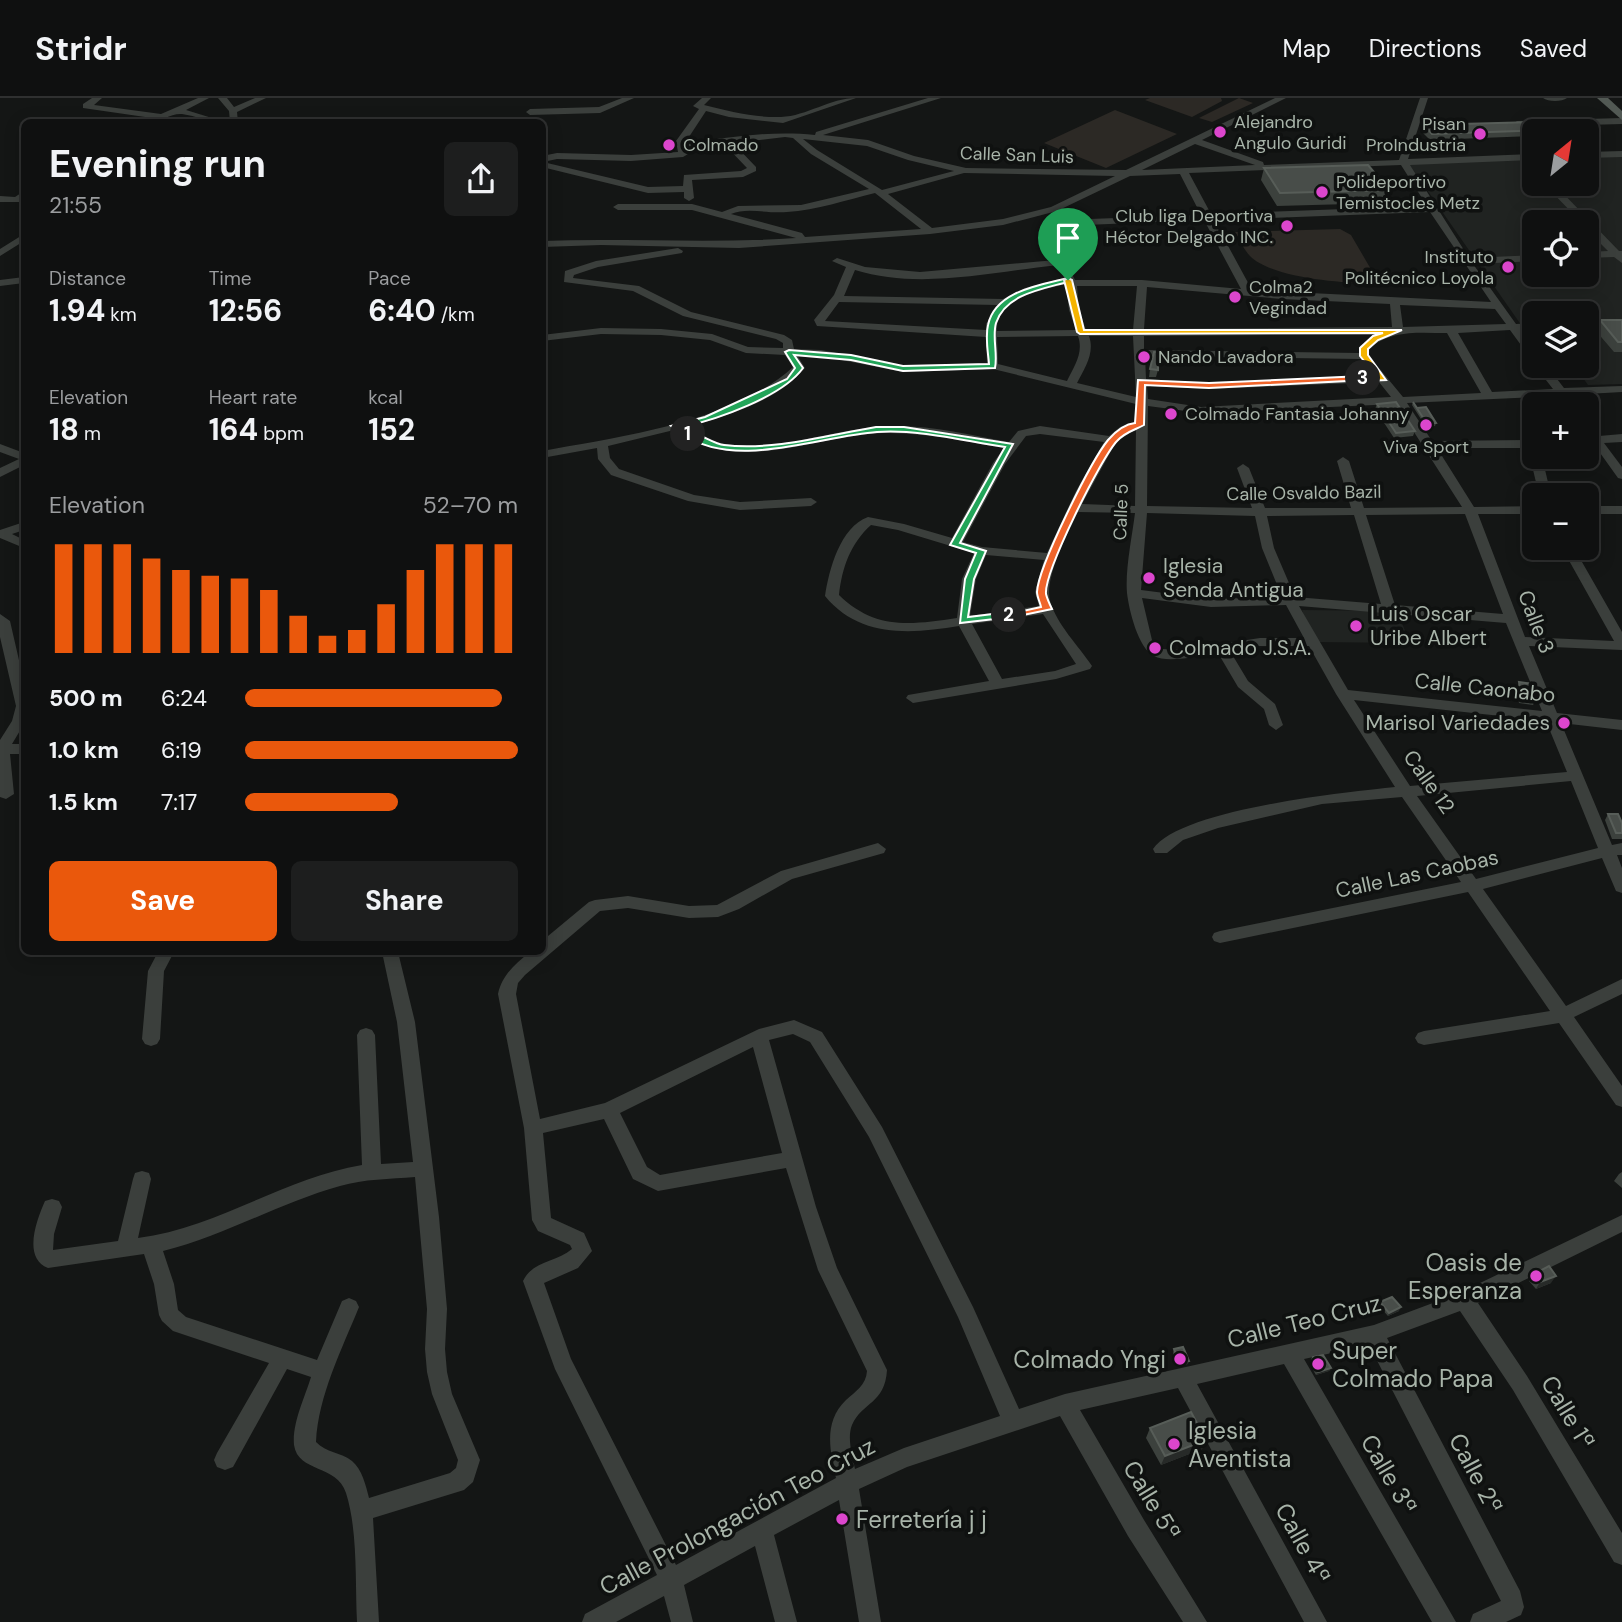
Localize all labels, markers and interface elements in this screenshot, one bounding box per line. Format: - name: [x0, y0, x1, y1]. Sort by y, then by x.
- text: Stridr: [35, 27, 127, 70]
- text: Map: [1283, 33, 1331, 64]
- text: Directions: [1369, 33, 1482, 64]
- text: Saved: [1520, 33, 1587, 64]
- place label: Alejandro Angulo Guridi: [1234, 110, 1347, 155]
- place label: Pisan ProIndustria: [1366, 112, 1466, 157]
- north arrow: [1522, 119, 1600, 196]
- map controls: [1522, 119, 1599, 560]
- marker: Alejandro Angulo Guridi: [1212, 124, 1228, 140]
- marker: Pisan ProIndustria: [1472, 126, 1488, 142]
- place label: Colmado: [683, 133, 758, 157]
- marker: Colmado: [661, 137, 677, 153]
- text: Evening run: [49, 139, 266, 189]
- street label: Calle San Luis: [959, 141, 1075, 169]
- button: share: [444, 142, 518, 216]
- place label: Polideportivo Temistocles Metz: [1336, 170, 1480, 215]
- marker: Polideportivo Temistocles Metz: [1314, 184, 1330, 200]
- text: 21:55: [49, 190, 102, 220]
- place label: Club liga Deportiva Héctor Delgado INC.: [1105, 204, 1273, 249]
- pin: [1038, 208, 1098, 280]
- button: locate: [1522, 210, 1599, 287]
- marker: Club liga Deportiva Héctor Delgado INC.: [1279, 218, 1295, 234]
- icon: arrive: [1049, 219, 1087, 257]
- place label: Instituto Politécnico Loyola: [1345, 245, 1494, 290]
- marker: Instituto Politécnico Loyola: [1500, 259, 1516, 275]
- text: Distance: [49, 266, 126, 291]
- text: Time: [209, 266, 252, 291]
- text: Pace: [368, 266, 411, 291]
- place label: Colma2 Vegindad: [1249, 275, 1327, 320]
- marker: Colma2 Vegindad: [1227, 289, 1243, 305]
- text: 1.94: [49, 291, 105, 330]
- text: 12:56: [209, 291, 282, 330]
- text: 6:40: [368, 291, 436, 330]
- button: layers: [1522, 301, 1599, 378]
- text: km: [105, 302, 137, 327]
- text: /km: [436, 302, 475, 327]
- place label: Nando Lavadora: [1158, 345, 1294, 369]
- marker: Nando Lavadora: [1136, 349, 1152, 365]
- pin: 3: [1346, 360, 1380, 396]
- text: 3: [1357, 365, 1368, 390]
- text: Elevation: [49, 385, 128, 410]
- text: Heart rate: [209, 385, 297, 410]
- text: kcal: [368, 385, 403, 410]
- button: +: [1522, 392, 1599, 469]
- place label: Colmado Fantasia Johanny: [1185, 402, 1409, 426]
- marker: Colmado Fantasia Johanny: [1163, 406, 1179, 422]
- text: 18: [49, 410, 79, 449]
- text: 164: [209, 410, 258, 449]
- text: 152: [368, 410, 415, 449]
- pin: 1: [670, 416, 706, 452]
- marker: Viva Sport: [1418, 417, 1434, 433]
- text: m: [79, 421, 101, 446]
- text: bpm: [258, 421, 304, 446]
- text: 1: [684, 421, 691, 446]
- place label: Viva Sport: [1383, 435, 1469, 459]
- street label: Calle Osvaldo Bazil: [1226, 480, 1382, 506]
- street label: Calle 5: [1108, 483, 1134, 541]
- button: −: [1522, 483, 1599, 560]
- text: Elevation: [49, 490, 145, 520]
- text: 52–70 m: [423, 490, 518, 520]
- place label: Iglesia Senda Antigua: [1163, 552, 1304, 604]
- marker: Iglesia Senda Antigua: [1141, 570, 1157, 586]
- street label: Calle 3: [1511, 586, 1561, 658]
- pin: 2: [992, 598, 1026, 632]
- place label: Luis Oscar Uribe Albert: [1370, 600, 1487, 652]
- text: 2: [1003, 602, 1014, 627]
- marker: Luis Oscar Uribe Albert: [1348, 618, 1364, 634]
- place label: Colmado J.S.A.: [1169, 634, 1311, 662]
- marker: Colmado J.S.A.: [1147, 640, 1163, 656]
- street label: Calle Caonabo: [1413, 667, 1557, 709]
- text: 500 m: [49, 683, 123, 713]
- text: 6:24: [161, 683, 207, 713]
- place label: Marisol Variedades: [1366, 709, 1550, 737]
- marker: Marisol Variedades: [1556, 715, 1572, 731]
- text: 1.0 km: [49, 735, 119, 765]
- text: 6:19: [161, 735, 202, 765]
- street label: Calle 12: [1397, 744, 1461, 820]
- text: 1.5 km: [49, 787, 118, 817]
- text: 7:17: [161, 787, 197, 817]
- street label: Calle Las Caobas: [1333, 843, 1501, 905]
- button: Save: [49, 861, 277, 941]
- button: Share: [291, 861, 518, 941]
- place label: Oasis de Esperanza: [1408, 1247, 1522, 1306]
- marker: Oasis de Esperanza: [1528, 1268, 1544, 1284]
- street label: Calle Teo Cruz: [1224, 1287, 1384, 1355]
- place label: Super Colmado Papa: [1332, 1335, 1493, 1394]
- place label: Colmado Yngi: [1013, 1344, 1166, 1375]
- marker: Colmado Yngi: [1172, 1351, 1188, 1367]
- marker: Super Colmado Papa: [1310, 1356, 1326, 1372]
- street label: Calle 1ª: [1534, 1370, 1602, 1454]
- place label: Iglesia Aventista: [1188, 1415, 1291, 1474]
- street label: Calle 2ª: [1442, 1428, 1510, 1518]
- street label: Calle 3ª: [1354, 1429, 1424, 1519]
- street label: Calle Prolongación Teo Cruz: [594, 1430, 880, 1602]
- marker: Iglesia Aventista: [1166, 1436, 1182, 1452]
- street label: Calle 5ª: [1116, 1455, 1188, 1545]
- street label: Calle 4ª: [1268, 1497, 1338, 1589]
- place label: Ferretería j j: [856, 1504, 987, 1535]
- marker: Ferretería j j: [834, 1511, 850, 1527]

